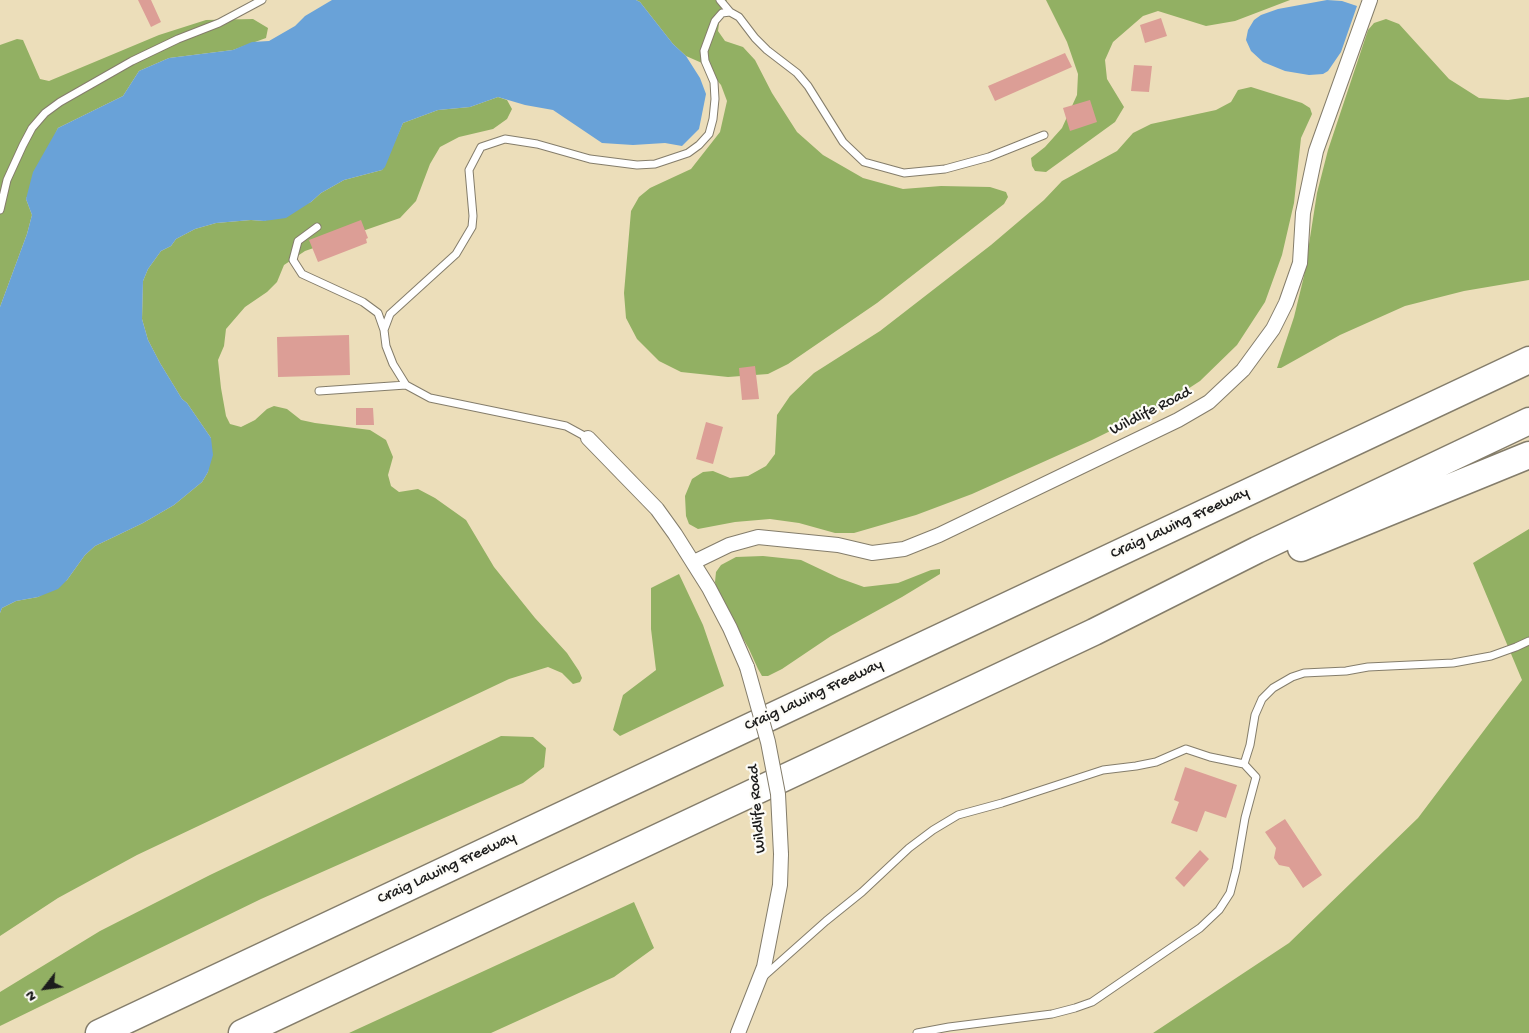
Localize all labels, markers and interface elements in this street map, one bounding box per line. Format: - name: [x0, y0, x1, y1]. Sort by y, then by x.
- street label: Wildlife Road: [1107, 383, 1195, 441]
- street label: Craig Lawing Freeway: [1108, 484, 1252, 564]
- street label: Craig Lawing Freeway: [742, 656, 886, 736]
- street label: Wildlife Road: [745, 764, 771, 854]
- street label: Craig Lawing Freeway: [375, 829, 519, 909]
- north arrow: [20, 963, 70, 1013]
- text: N: [22, 988, 41, 1004]

